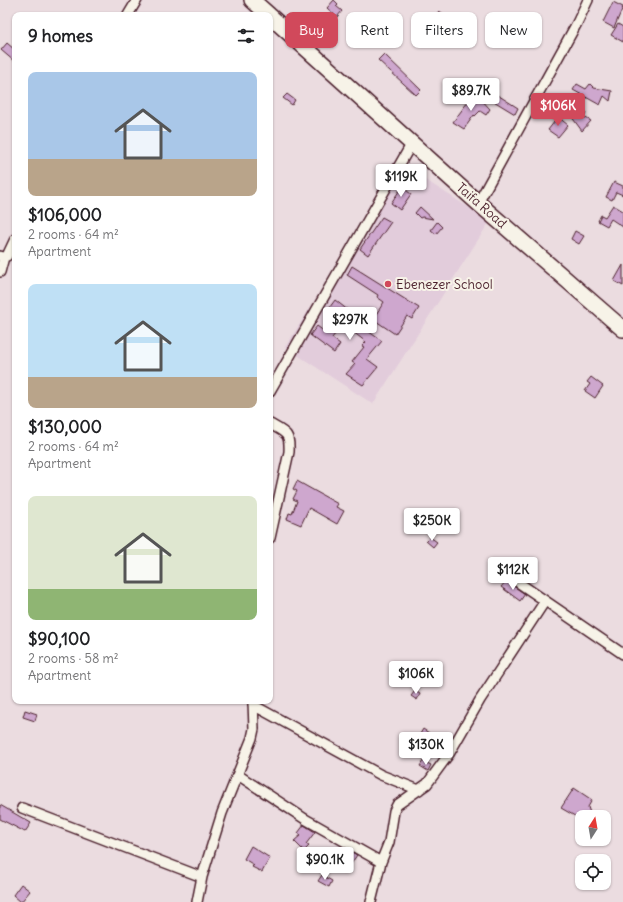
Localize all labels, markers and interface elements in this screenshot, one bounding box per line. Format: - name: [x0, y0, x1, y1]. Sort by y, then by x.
- chip: Buy: [285, 12, 338, 48]
- chip: Rent: [346, 12, 403, 48]
- chip: Filters: [411, 12, 477, 48]
- chip: New: [485, 12, 542, 48]
- text: 9 homes: [28, 25, 93, 47]
- icon: filters: [235, 25, 257, 47]
- pin: $89.7K: [438, 78, 504, 112]
- text: $89.7K: [452, 82, 491, 99]
- pin: $106K: [530, 93, 586, 127]
- text: $106K: [540, 97, 576, 114]
- icon: home: [107, 98, 179, 170]
- pin: $119K: [373, 164, 429, 198]
- text: $119K: [385, 168, 417, 185]
- street label: Taifa Road: [453, 179, 511, 232]
- text: $106,000: [28, 204, 102, 226]
- text: 2 rooms · 64 m²: [28, 226, 119, 243]
- text: Apartment: [28, 243, 91, 260]
- place label: Ebenezer School: [396, 276, 493, 293]
- marker: Ebenezer School: [383, 279, 393, 289]
- pin: $297K: [322, 307, 378, 341]
- icon: home: [107, 310, 179, 382]
- text: $297K: [332, 311, 368, 328]
- text: $130,000: [28, 416, 102, 438]
- text: 2 rooms · 64 m²: [28, 438, 119, 455]
- text: Apartment: [28, 455, 91, 472]
- pin: $250K: [404, 508, 460, 542]
- text: $250K: [413, 512, 451, 529]
- icon: home: [107, 522, 179, 594]
- pin: $112K: [485, 557, 541, 591]
- text: $112K: [497, 561, 529, 578]
- text: $90,100: [28, 628, 90, 650]
- text: 2 rooms · 58 m²: [28, 650, 119, 667]
- pin: $106K: [388, 661, 444, 695]
- text: $106K: [398, 665, 434, 682]
- text: Apartment: [28, 667, 91, 684]
- pin: $130K: [398, 732, 454, 766]
- text: $130K: [408, 736, 444, 753]
- north arrow: [575, 810, 611, 846]
- map controls: [575, 810, 611, 890]
- pin: $90.1K: [292, 847, 358, 881]
- text: $90.1K: [306, 851, 344, 868]
- button: locate: [575, 854, 611, 890]

